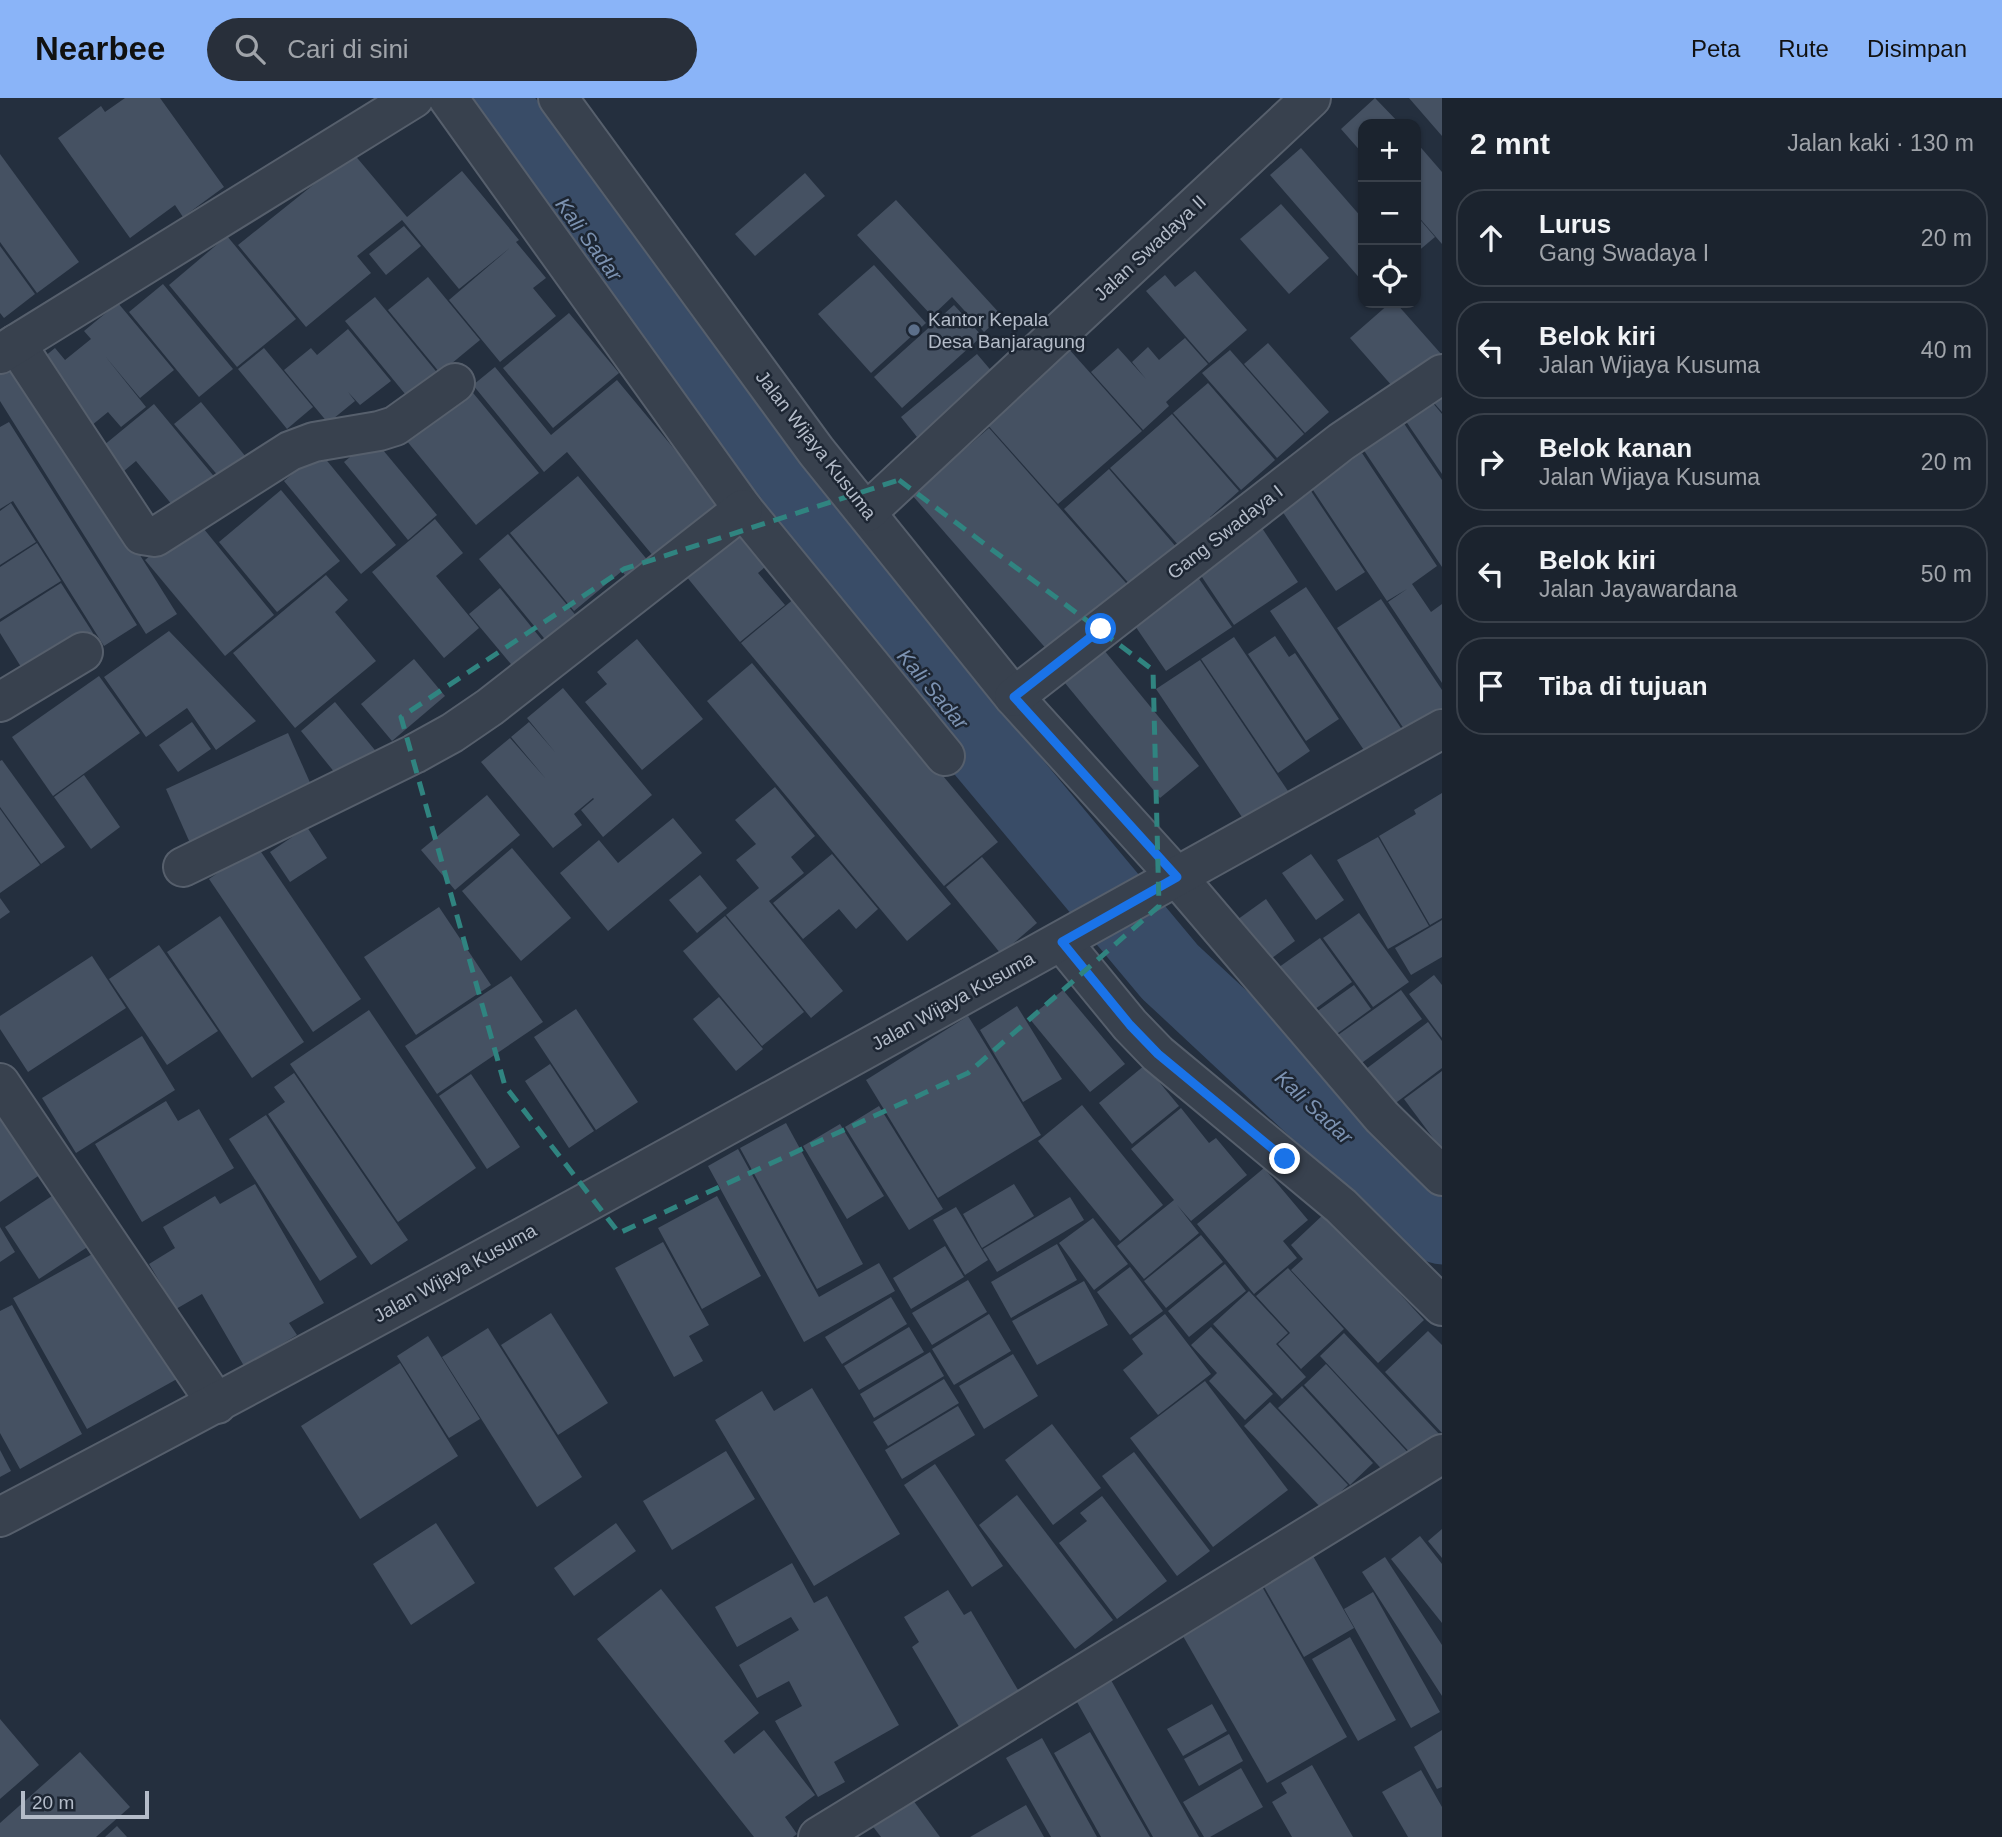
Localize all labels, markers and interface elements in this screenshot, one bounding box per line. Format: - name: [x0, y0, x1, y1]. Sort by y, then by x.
- search box: [207, 18, 697, 81]
- text: Nearbee: [35, 30, 165, 67]
- icon: search: [231, 30, 269, 68]
- text: Cari di sini: [287, 34, 409, 64]
- text: Peta: [1691, 35, 1740, 62]
- text: Rute: [1778, 35, 1829, 62]
- text: Disimpan: [1867, 35, 1967, 62]
- map controls: [1358, 119, 1421, 308]
- button: +: [1358, 119, 1421, 182]
- text: 2 mnt: [1470, 127, 1550, 160]
- text: Jalan kaki · 130 m: [1787, 130, 1974, 156]
- button: −: [1358, 182, 1421, 245]
- street label: Jalan Swadaya II: [1090, 191, 1210, 305]
- water label: Kali Sadar: [551, 193, 627, 286]
- text: Lurus: [1539, 209, 1611, 239]
- icon: ahead: [1472, 219, 1510, 257]
- text: 20 m: [1921, 225, 1972, 251]
- text: Gang Swadaya I: [1539, 240, 1709, 266]
- button: locate: [1358, 245, 1421, 308]
- place label: Kantor Kepala Desa Banjaragung: [928, 309, 1085, 352]
- text: Belok kiri: [1539, 321, 1656, 351]
- marker: Kantor Kepala Desa Banjaragung: [906, 322, 922, 338]
- icon: left: [1472, 331, 1510, 369]
- text: 40 m: [1921, 337, 1972, 363]
- text: Jalan Wijaya Kusuma: [1539, 352, 1760, 378]
- street label: Jalan Wijaya Kusuma: [751, 367, 881, 524]
- text: Belok kanan: [1539, 433, 1692, 463]
- icon: right: [1472, 443, 1510, 481]
- text: 20 m: [1921, 449, 1972, 475]
- text: Jalan Wijaya Kusuma: [1539, 464, 1760, 490]
- street label: Gang Swadaya I: [1163, 480, 1287, 584]
- text: Belok kiri: [1539, 545, 1656, 575]
- icon: left: [1472, 555, 1510, 593]
- text: 50 m: [1921, 561, 1972, 587]
- text: Jalan Jayawardana: [1539, 576, 1737, 602]
- route start: [1085, 613, 1116, 644]
- water label: Kali Sadar: [893, 644, 974, 734]
- icon: arrive: [1472, 667, 1510, 705]
- text: Tiba di tujuan: [1539, 671, 1708, 701]
- street label: Jalan Wijaya Kusuma: [868, 947, 1038, 1054]
- water label: Kali Sadar: [1271, 1066, 1358, 1149]
- route end: [1269, 1143, 1300, 1174]
- street label: Jalan Wijaya Kusuma: [370, 1219, 540, 1326]
- scale bar: [21, 1788, 149, 1820]
- text: 20 m: [32, 1792, 74, 1813]

